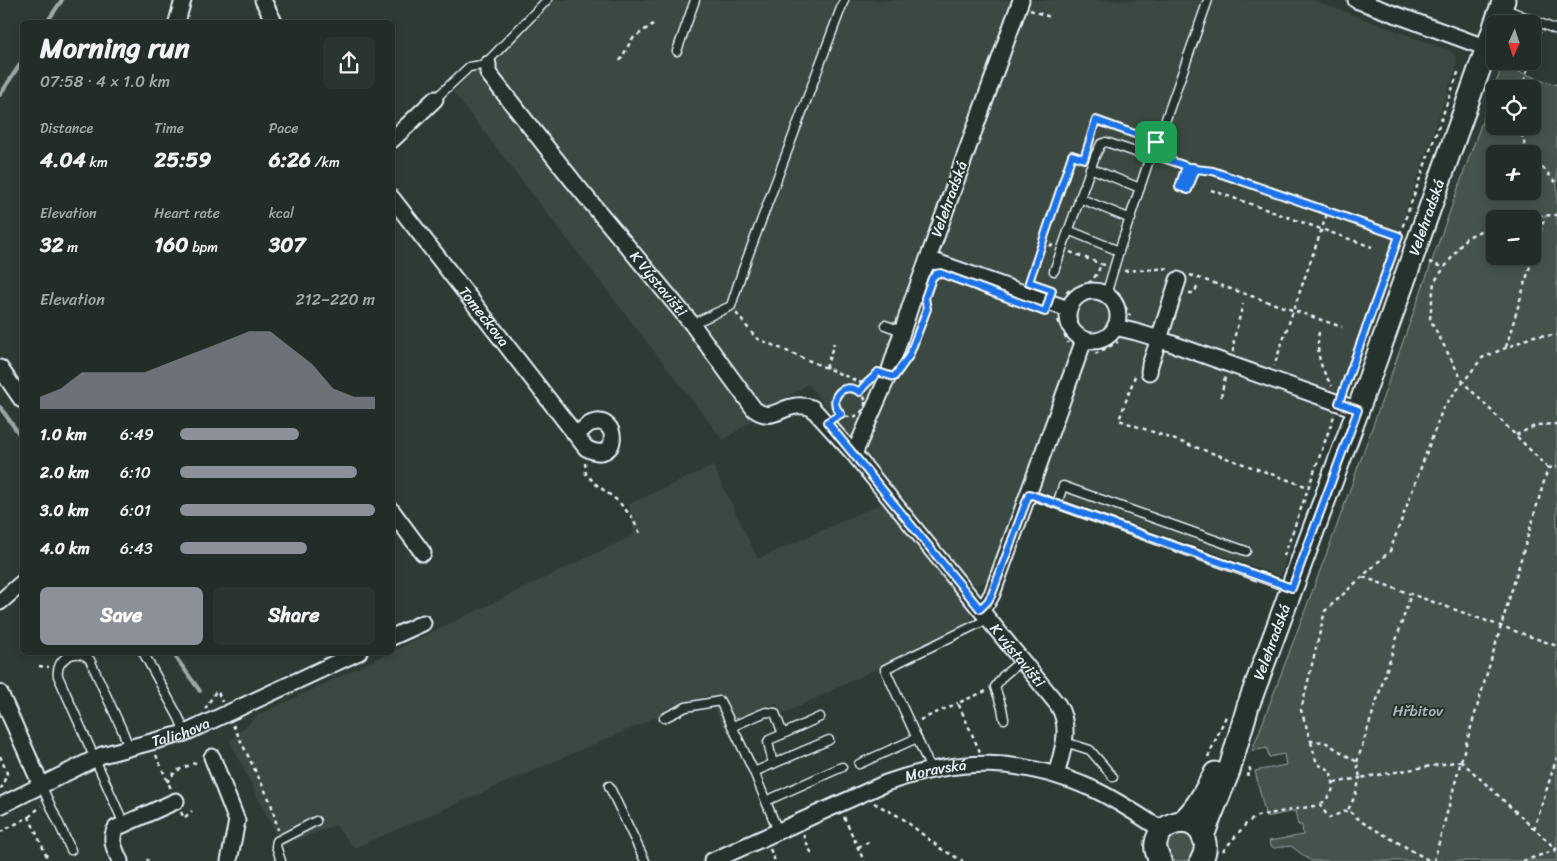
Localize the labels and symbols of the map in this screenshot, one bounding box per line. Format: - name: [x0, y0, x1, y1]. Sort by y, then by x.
- north arrow: [1486, 15, 1541, 70]
- pin: [1135, 121, 1177, 163]
- street label: Velehradská: [923, 157, 975, 241]
- street label: Velehradská: [1401, 175, 1452, 259]
- street label: K Výstavišti: [623, 245, 694, 323]
- street label: Tomečkova: [452, 280, 516, 353]
- street label: Velehradská: [1246, 600, 1298, 684]
- street label: K výstavišti: [983, 617, 1052, 694]
- park label: Hřbitov: [1393, 698, 1444, 724]
- street label: Talichova: [149, 710, 215, 754]
- street label: Moravská: [902, 752, 968, 789]

